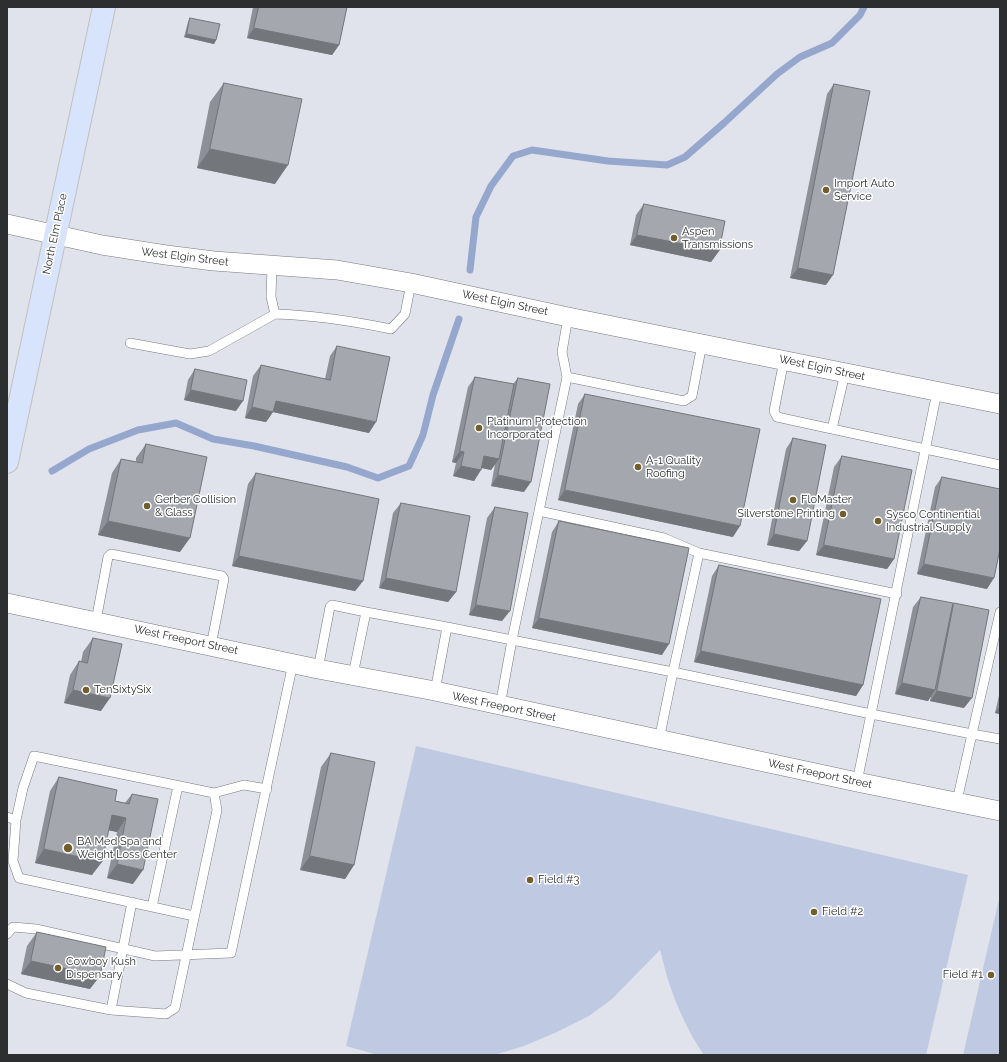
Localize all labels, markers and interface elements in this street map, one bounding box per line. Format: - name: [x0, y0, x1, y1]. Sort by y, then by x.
- place label: Import Auto Service: [834, 177, 894, 203]
- marker: Import Auto Service: [821, 185, 831, 195]
- street label: North Elm Place: [40, 192, 70, 276]
- place label: Aspen Transmissions: [682, 225, 753, 251]
- marker: Aspen Transmissions: [669, 233, 679, 243]
- street label: West Elgin Street: [141, 245, 229, 269]
- street label: West Elgin Street: [461, 287, 549, 319]
- street label: West Elgin Street: [778, 352, 866, 384]
- place label: Platinum Protection Incorporated: [487, 415, 587, 441]
- marker: Platinum Protection Incorporated: [474, 423, 484, 433]
- place label: A-1 Quality Roofing: [646, 454, 701, 480]
- marker: A-1 Quality Roofing: [633, 462, 643, 472]
- place label: Gerber Collision & Glass: [155, 493, 236, 519]
- place label: FloMaster: [801, 493, 852, 507]
- marker: FloMaster: [788, 495, 798, 505]
- marker: Gerber Collision & Glass: [142, 501, 152, 511]
- place label: Silverstone Printing: [737, 507, 835, 521]
- place label: Sysco Continential Industrial Supply: [886, 508, 980, 534]
- marker: Silverstone Printing: [838, 509, 848, 519]
- marker: Sysco Continential Industrial Supply: [873, 516, 883, 526]
- street label: West Freeport Street: [133, 623, 239, 657]
- place label: TenSixtySix: [94, 683, 151, 697]
- marker: TenSixtySix: [81, 685, 91, 695]
- street label: West Freeport Street: [451, 690, 557, 724]
- street label: West Freeport Street: [767, 757, 873, 791]
- place label: BA Med Spa and Weight Loss Center: [77, 835, 177, 861]
- marker: BA Med Spa and Weight Loss Center: [62, 842, 74, 854]
- place label: Field #3: [538, 873, 579, 887]
- marker: Field #3: [525, 875, 535, 885]
- place label: Field #2: [822, 905, 863, 919]
- marker: Field #2: [809, 907, 819, 917]
- place label: Cowboy Kush Dispensary: [66, 955, 136, 981]
- marker: Cowboy Kush Dispensary: [53, 963, 63, 973]
- place label: Field #1: [943, 968, 983, 982]
- marker: Field #1: [986, 970, 996, 980]

